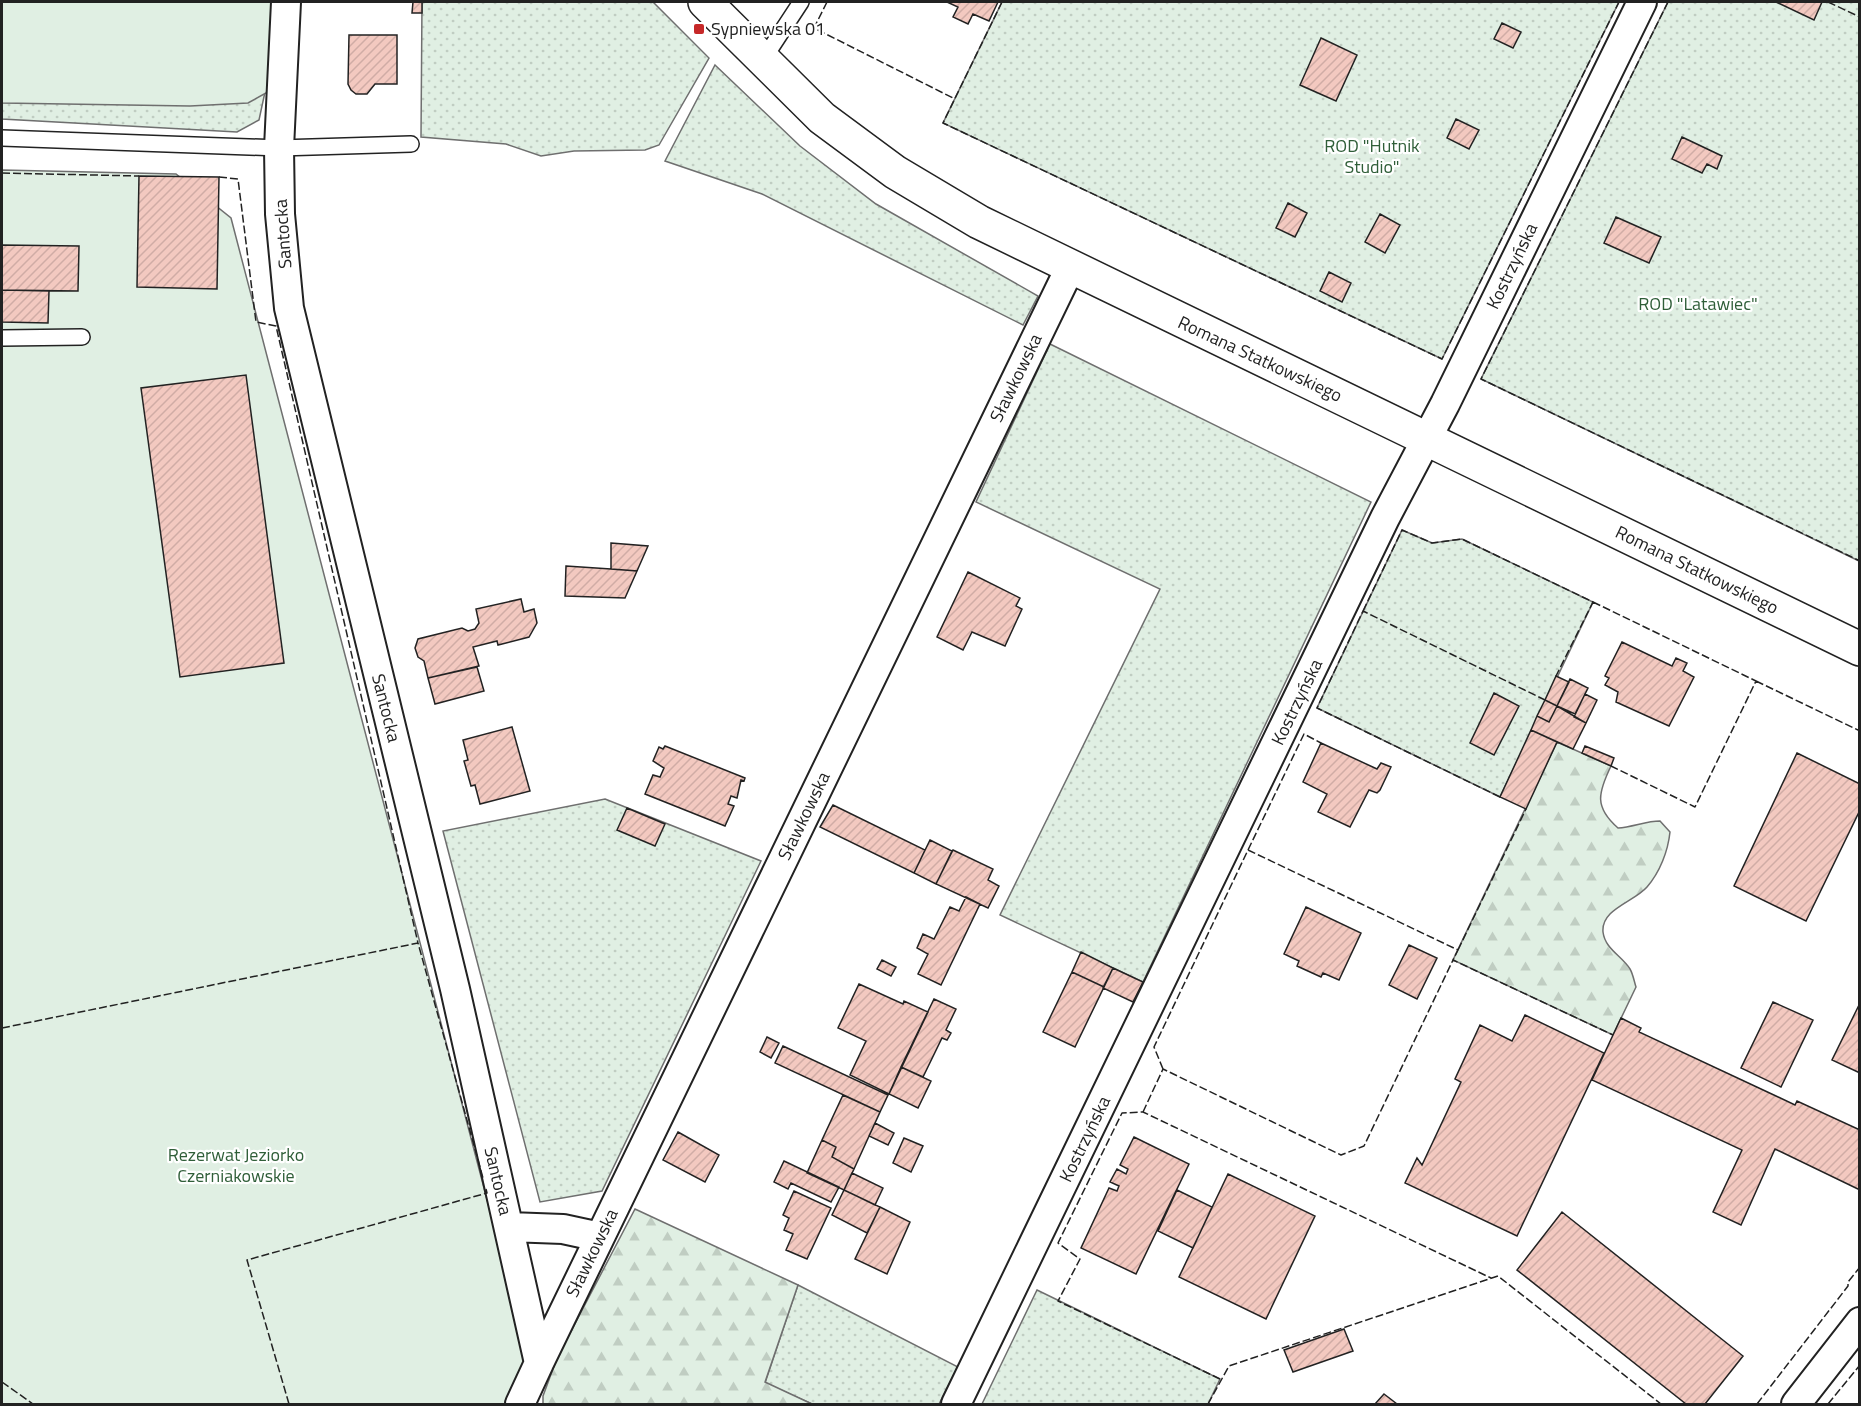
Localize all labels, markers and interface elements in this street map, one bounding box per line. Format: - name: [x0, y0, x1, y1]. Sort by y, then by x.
- place label: Sypniewska 01: [711, 15, 825, 42]
- marker: Sypniewska 01: [692, 22, 706, 36]
- park label: ROD "Hutnik Studio": [1324, 132, 1420, 180]
- street label: Santocka: [267, 198, 298, 270]
- street label: Kostrzyńska: [1479, 218, 1544, 313]
- park label: ROD "Latawiec": [1638, 290, 1758, 317]
- street label: Romana Statkowskiego: [1174, 309, 1347, 409]
- street label: Sławkowska: [982, 329, 1049, 427]
- street label: Romana Statkowskiego: [1611, 518, 1783, 621]
- street label: Kostrzyńska: [1264, 654, 1329, 749]
- street label: Santocka: [365, 671, 408, 745]
- street label: Sławkowska: [770, 767, 837, 865]
- street label: Kostrzyńska: [1052, 1091, 1117, 1186]
- park label: Rezerwat Jeziorko Czerniakowskie: [168, 1141, 304, 1189]
- street label: Santocka: [477, 1144, 519, 1218]
- street label: Sławkowska: [558, 1204, 625, 1302]

